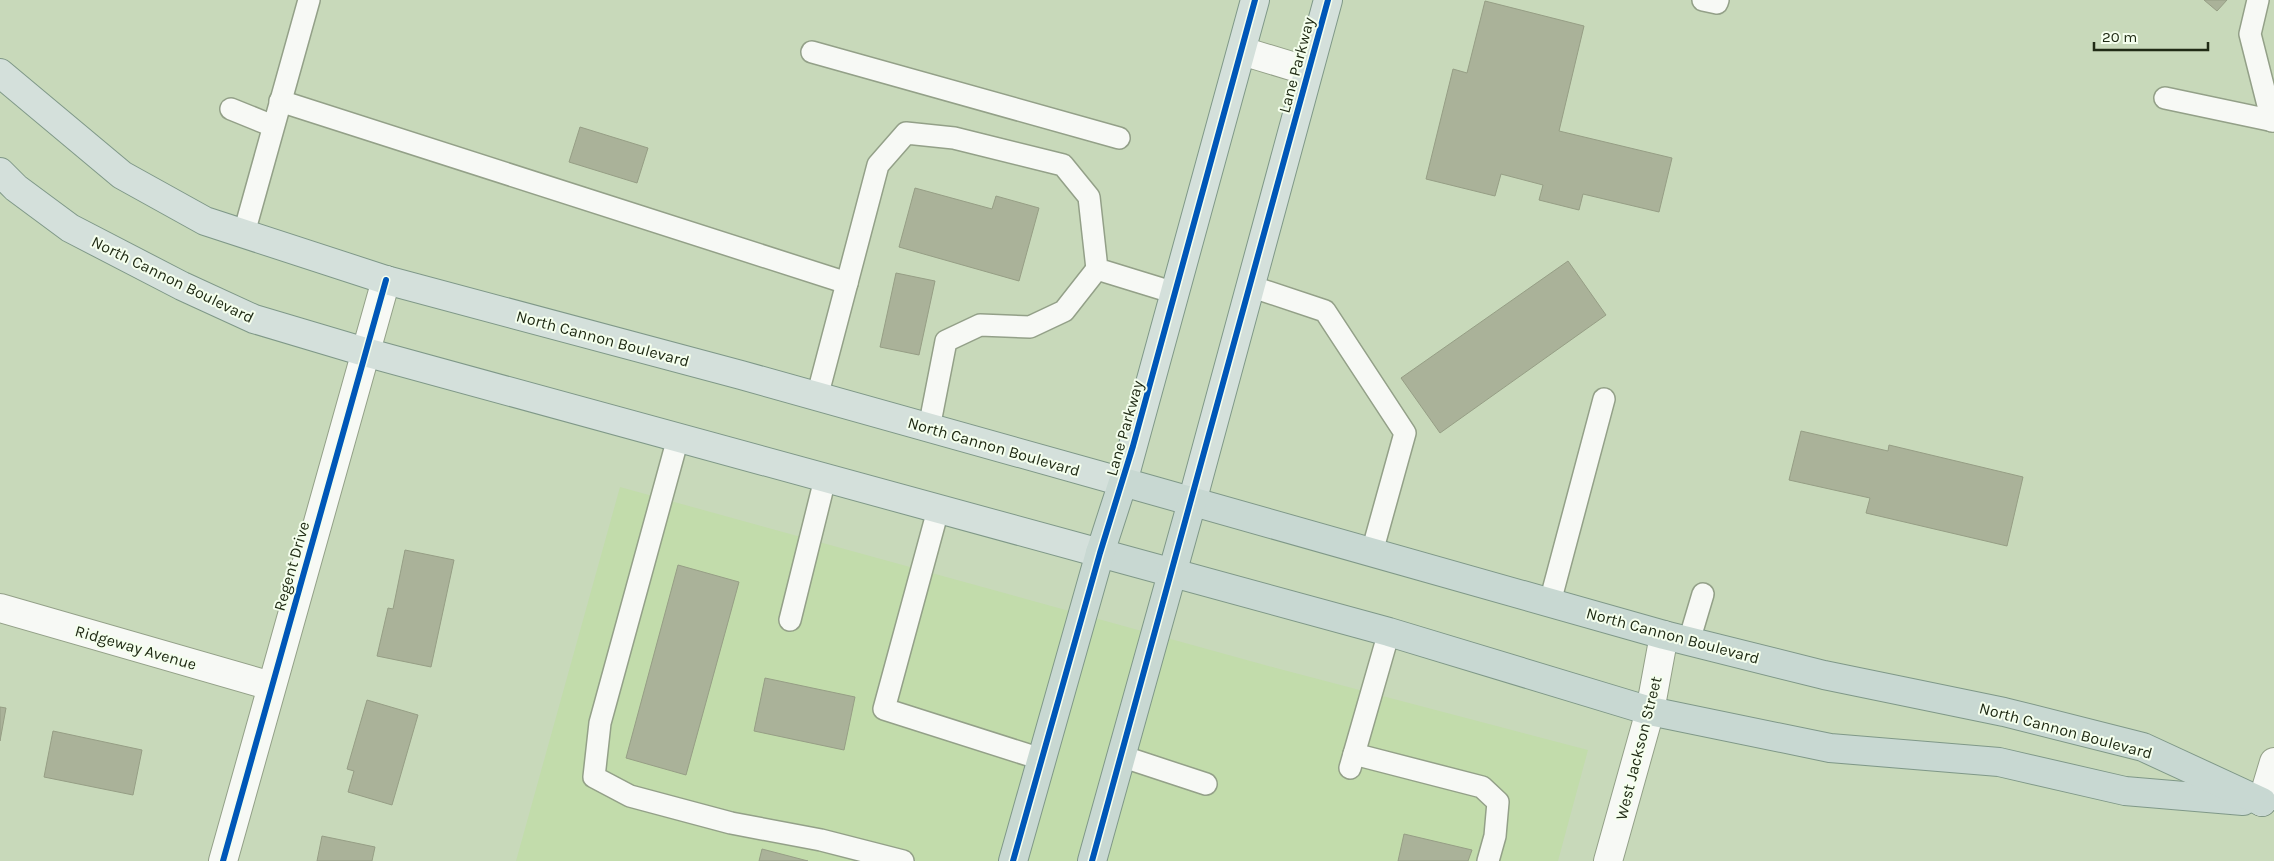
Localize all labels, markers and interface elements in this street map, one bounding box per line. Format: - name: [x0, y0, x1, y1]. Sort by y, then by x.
- street label: Lane Parkway: [1275, 15, 1319, 115]
- scale bar: [2094, 20, 2208, 52]
- text: 20 m: [2102, 28, 2137, 46]
- street label: North Cannon Boulevard: [89, 232, 257, 327]
- street label: North Cannon Boulevard: [514, 306, 691, 371]
- street label: Lane Parkway: [1102, 378, 1147, 478]
- street label: North Cannon Boulevard: [906, 413, 1082, 480]
- street label: Regent Drive: [270, 519, 313, 613]
- street label: North Cannon Boulevard: [1584, 603, 1761, 668]
- street label: Ridgeway Avenue: [73, 621, 199, 674]
- street label: West Jackson Street: [1611, 674, 1666, 822]
- street label: North Cannon Boulevard: [1977, 698, 2154, 763]

